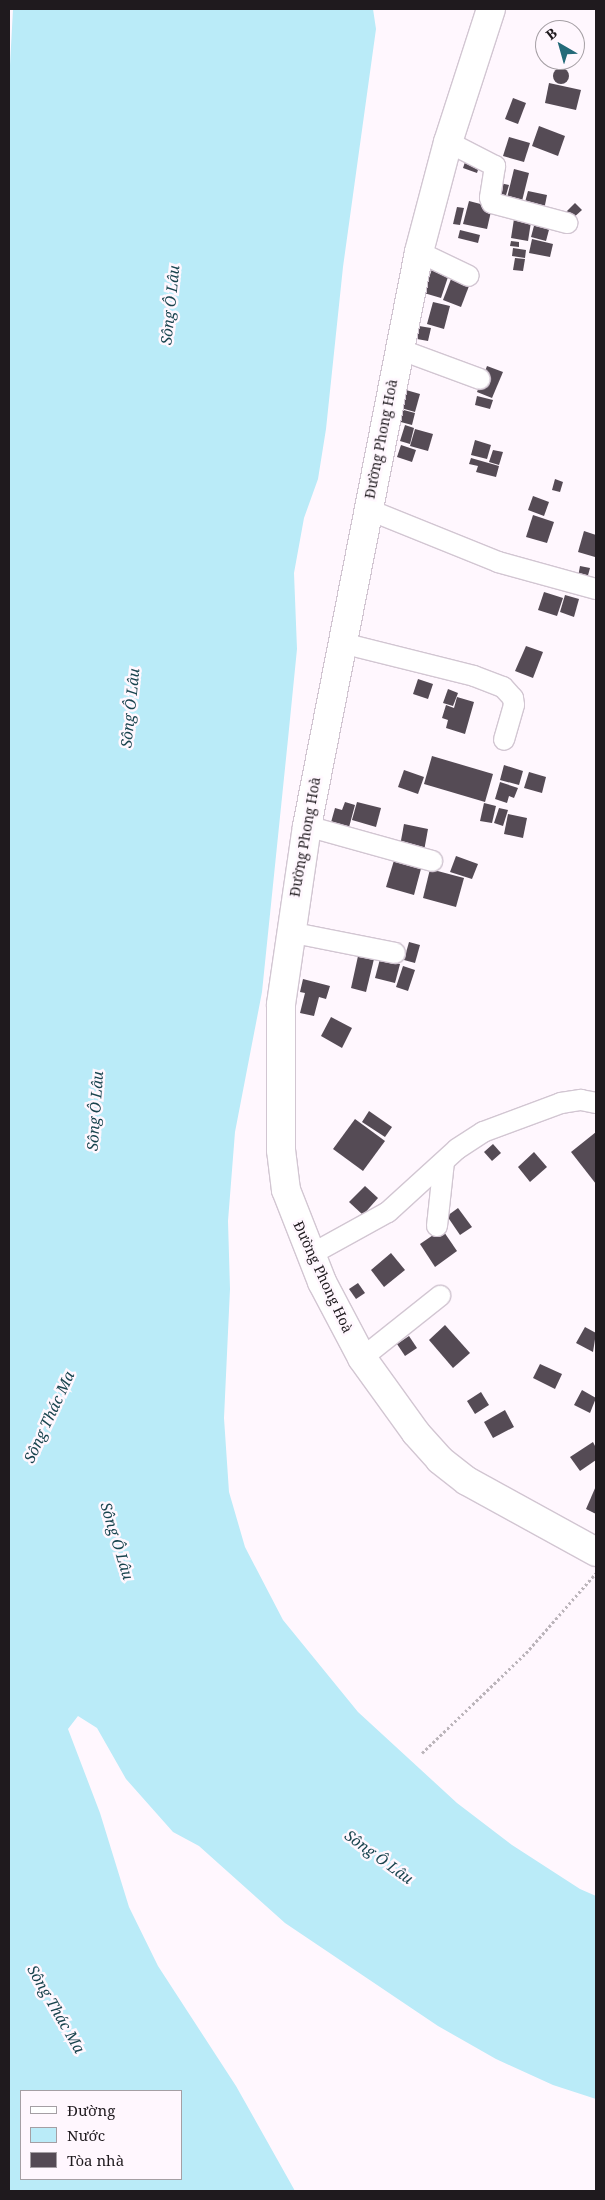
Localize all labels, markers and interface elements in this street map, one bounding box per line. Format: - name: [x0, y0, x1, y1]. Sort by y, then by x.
- north arrow: [535, 20, 585, 70]
- text: B: [542, 23, 561, 44]
- water label: Sông Ô Lâu: [157, 264, 183, 346]
- street label: Đường Phong Hoà: [361, 378, 401, 500]
- water label: Sông Ô Lâu: [117, 667, 143, 749]
- street label: Đường Phong Hoà: [286, 776, 324, 898]
- water label: Sông Ô Lâu: [83, 1070, 107, 1152]
- street label: Đường Phong Hoà: [290, 1218, 356, 1336]
- water label: Sông Thác Ma: [20, 1368, 78, 1466]
- water label: Sông Ô Lâu: [97, 1500, 137, 1582]
- water label: Sông Ô Lâu: [341, 1826, 417, 1888]
- water label: Sông Thác Ma: [24, 1962, 88, 2056]
- legend: [20, 2090, 182, 2180]
- text: Đường: [67, 2100, 115, 2120]
- text: Nước: [67, 2125, 105, 2145]
- text: Tòa nhà: [67, 2150, 124, 2170]

